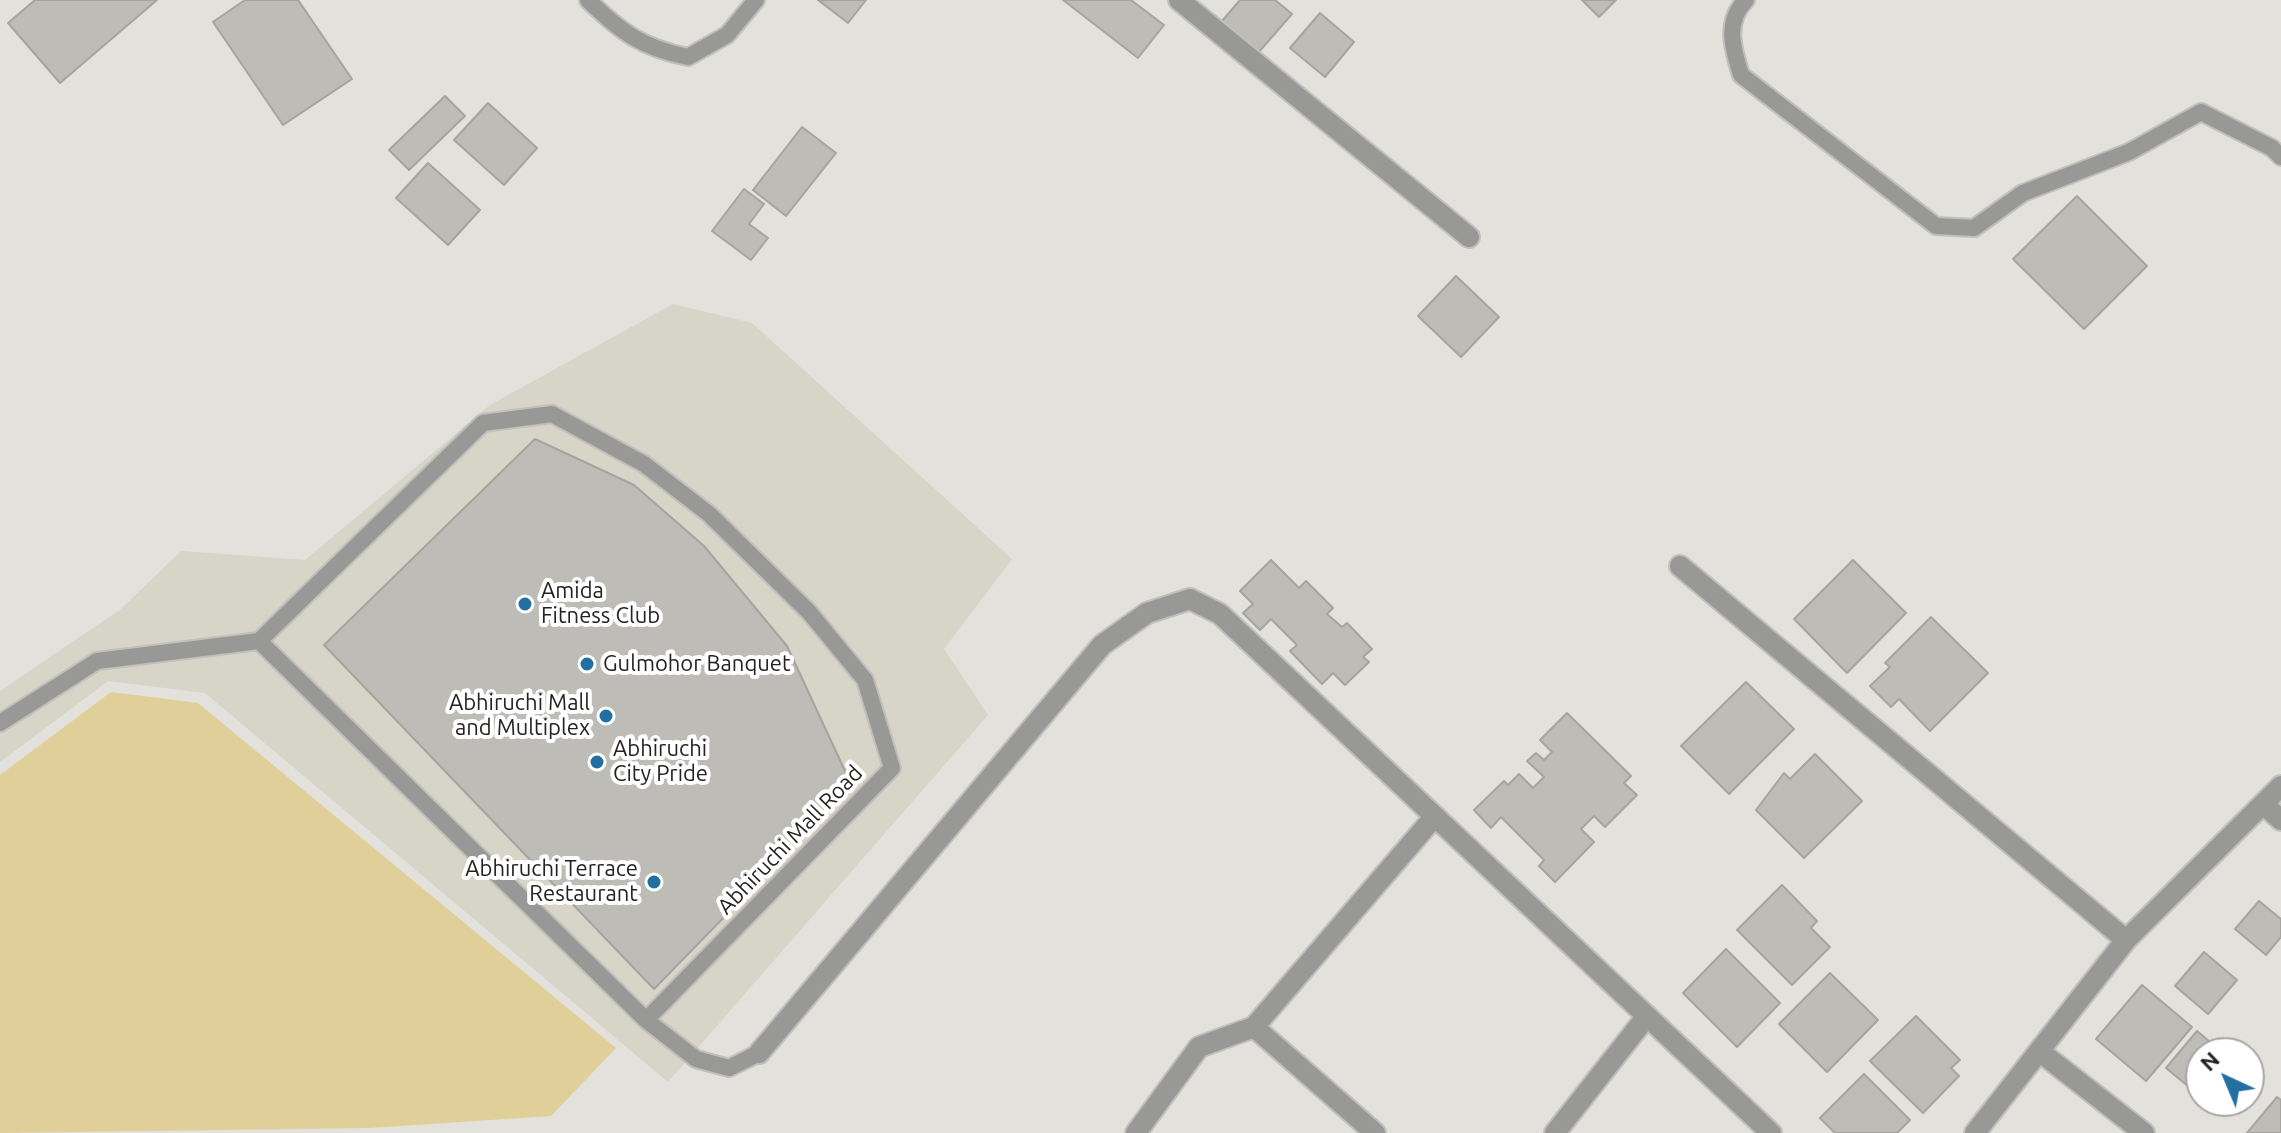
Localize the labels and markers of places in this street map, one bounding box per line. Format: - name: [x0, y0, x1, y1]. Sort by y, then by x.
- place label: Amida Fitness Club: [541, 578, 660, 630]
- marker: Amida Fitness Club: [516, 595, 534, 613]
- place label: Gulmohor Banquet: [603, 651, 791, 677]
- marker: Gulmohor Banquet: [578, 655, 596, 673]
- place label: Abhiruchi Mall and Multiplex: [449, 690, 590, 742]
- marker: Abhiruchi Mall and Multiplex: [597, 707, 615, 725]
- place label: Abhiruchi City Pride: [613, 736, 708, 788]
- marker: Abhiruchi City Pride: [588, 753, 606, 771]
- place label: Abhiruchi Terrace Restaurant: [465, 856, 638, 908]
- marker: Abhiruchi Terrace Restaurant: [645, 873, 663, 891]

